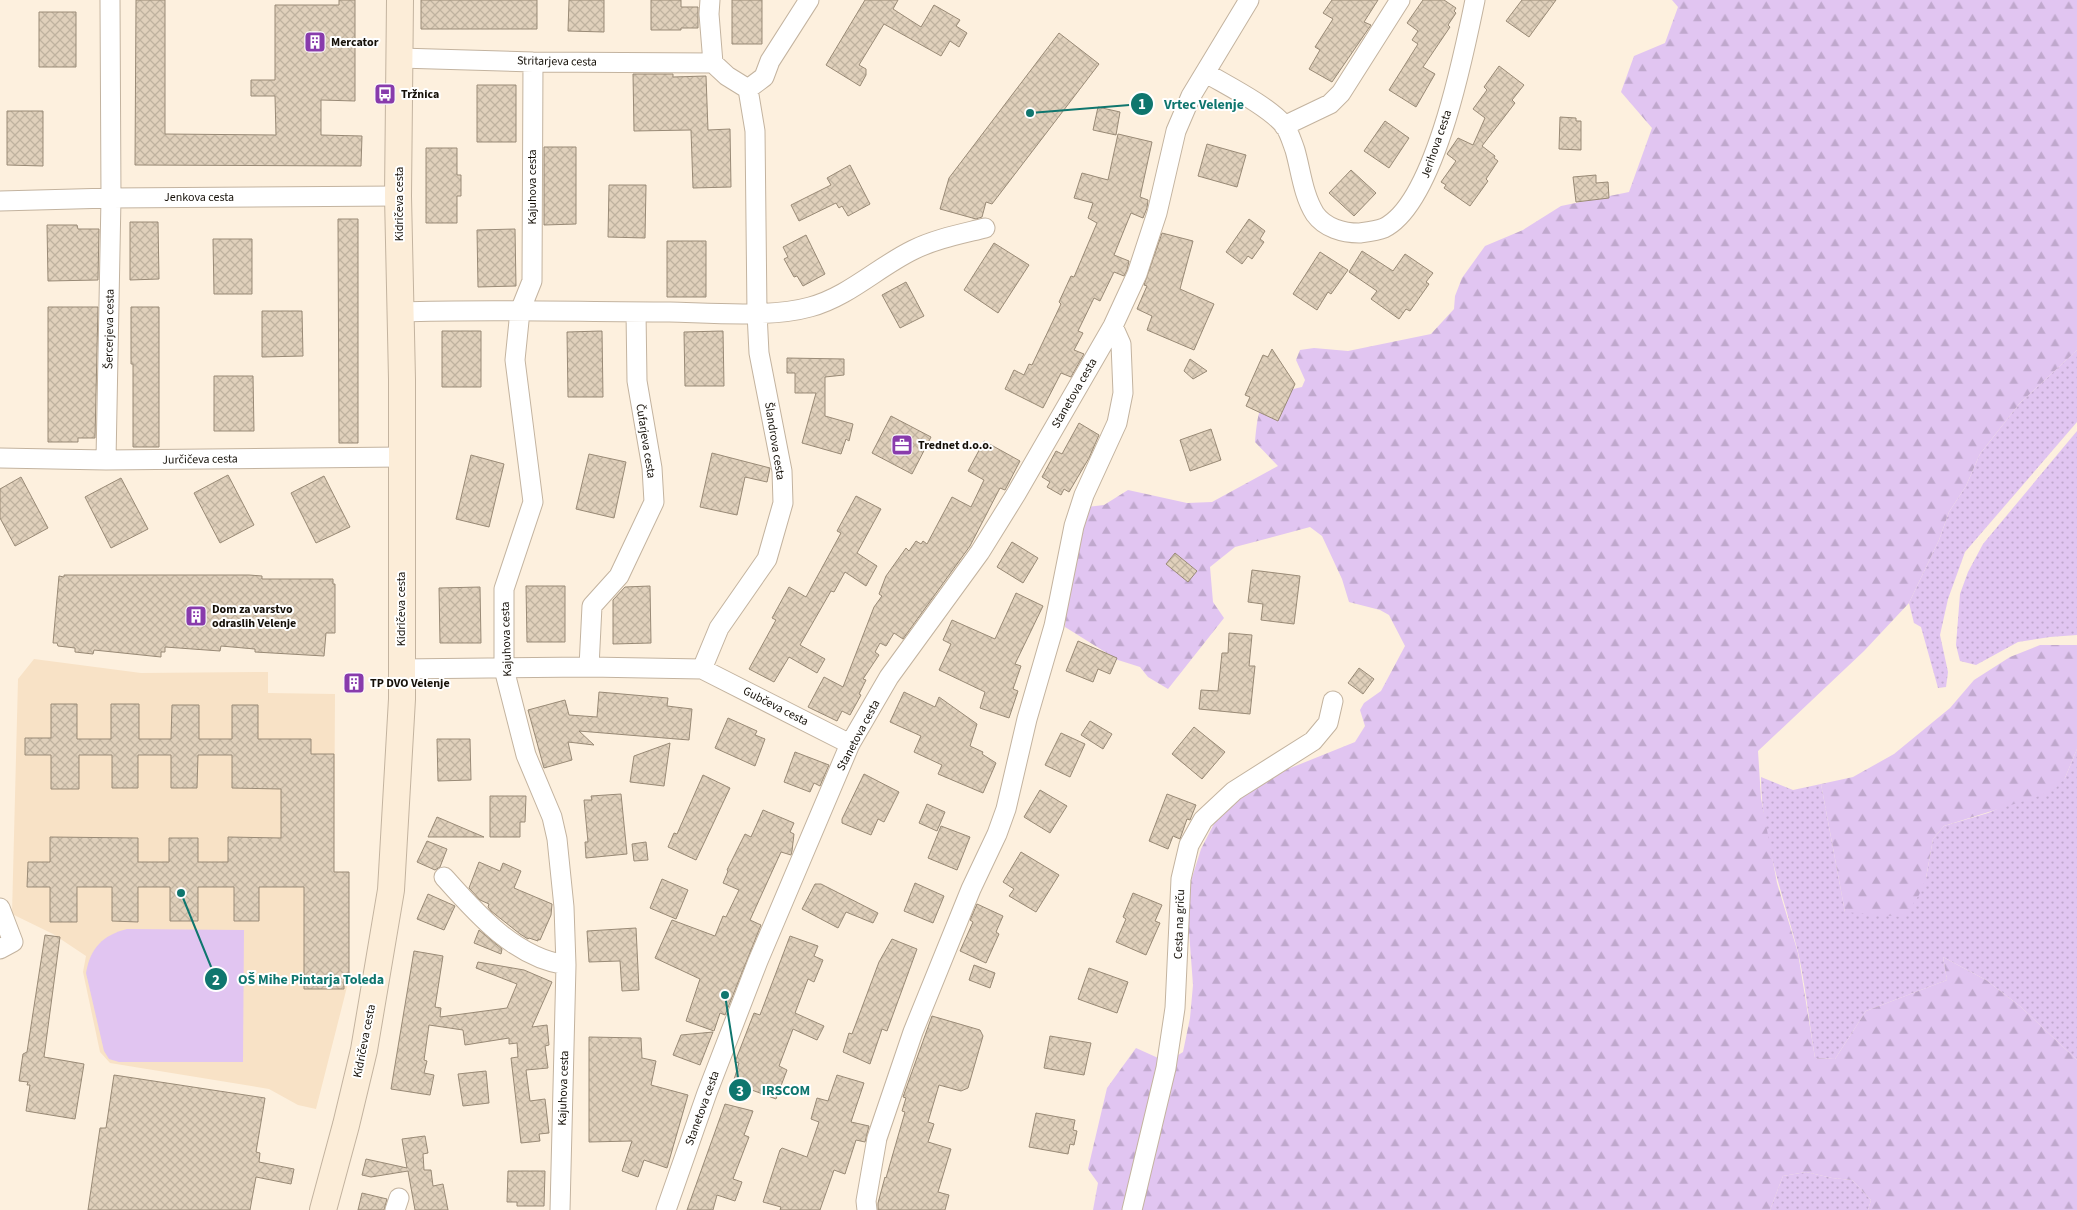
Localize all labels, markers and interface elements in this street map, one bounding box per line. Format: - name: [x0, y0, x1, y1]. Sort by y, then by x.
- building icon: Mercator: [303, 30, 327, 54]
- place label: Mercator: [331, 34, 379, 51]
- street label: Stritarjeva cesta: [517, 52, 597, 71]
- bus stop icon: Tržnica: [373, 82, 397, 106]
- place label: Tržnica: [401, 86, 439, 103]
- callout: Vrtec Velenje: [1129, 90, 1254, 119]
- text: 1: [1138, 94, 1146, 115]
- text: Vrtec Velenje: [1163, 95, 1244, 115]
- street label: Jerihova cesta: [1417, 108, 1456, 181]
- street label: Kajuhova cesta: [524, 149, 541, 225]
- street label: Kidričeva cesta: [391, 167, 408, 241]
- street label: Jenkova cesta: [164, 189, 234, 206]
- street label: Šercerjeva cesta: [100, 289, 119, 369]
- street label: Stanetova cesta: [1047, 355, 1101, 431]
- street label: Šlandrova cesta: [760, 401, 789, 481]
- street label: Čufarjeva cesta: [631, 403, 660, 480]
- office icon: Trednet d.o.o.: [890, 433, 914, 457]
- place label: Trednet d.o.o.: [918, 437, 992, 454]
- street label: Jurčičeva cesta: [162, 450, 238, 469]
- street label: Kidričeva cesta: [393, 572, 410, 646]
- place label: Dom za varstvo odraslih Velenje: [212, 601, 296, 632]
- street label: Kajuhova cesta: [497, 601, 516, 677]
- building icon: Dom za varstvo odraslih Velenje: [184, 604, 208, 628]
- building icon: TP DVO Velenje: [342, 671, 366, 695]
- place label: TP DVO Velenje: [370, 675, 450, 692]
- street label: Gubčeva cesta: [740, 683, 811, 730]
- street label: Stanetova cesta: [833, 697, 884, 774]
- street label: Cesta na griču: [1170, 889, 1189, 959]
- callout: OŠ Mihe Pintarja Toleda: [203, 965, 395, 994]
- text: 2: [212, 970, 220, 991]
- text: OŠ Mihe Pintarja Toleda: [238, 970, 384, 990]
- street label: Kidričeva cesta: [349, 1003, 380, 1079]
- street label: Kajuhova cesta: [554, 1050, 573, 1126]
- street label: Stanetova cesta: [681, 1068, 724, 1148]
- callout: IRSCOM: [727, 1076, 820, 1105]
- text: 3: [736, 1081, 744, 1102]
- text: IRSCOM: [762, 1081, 810, 1101]

